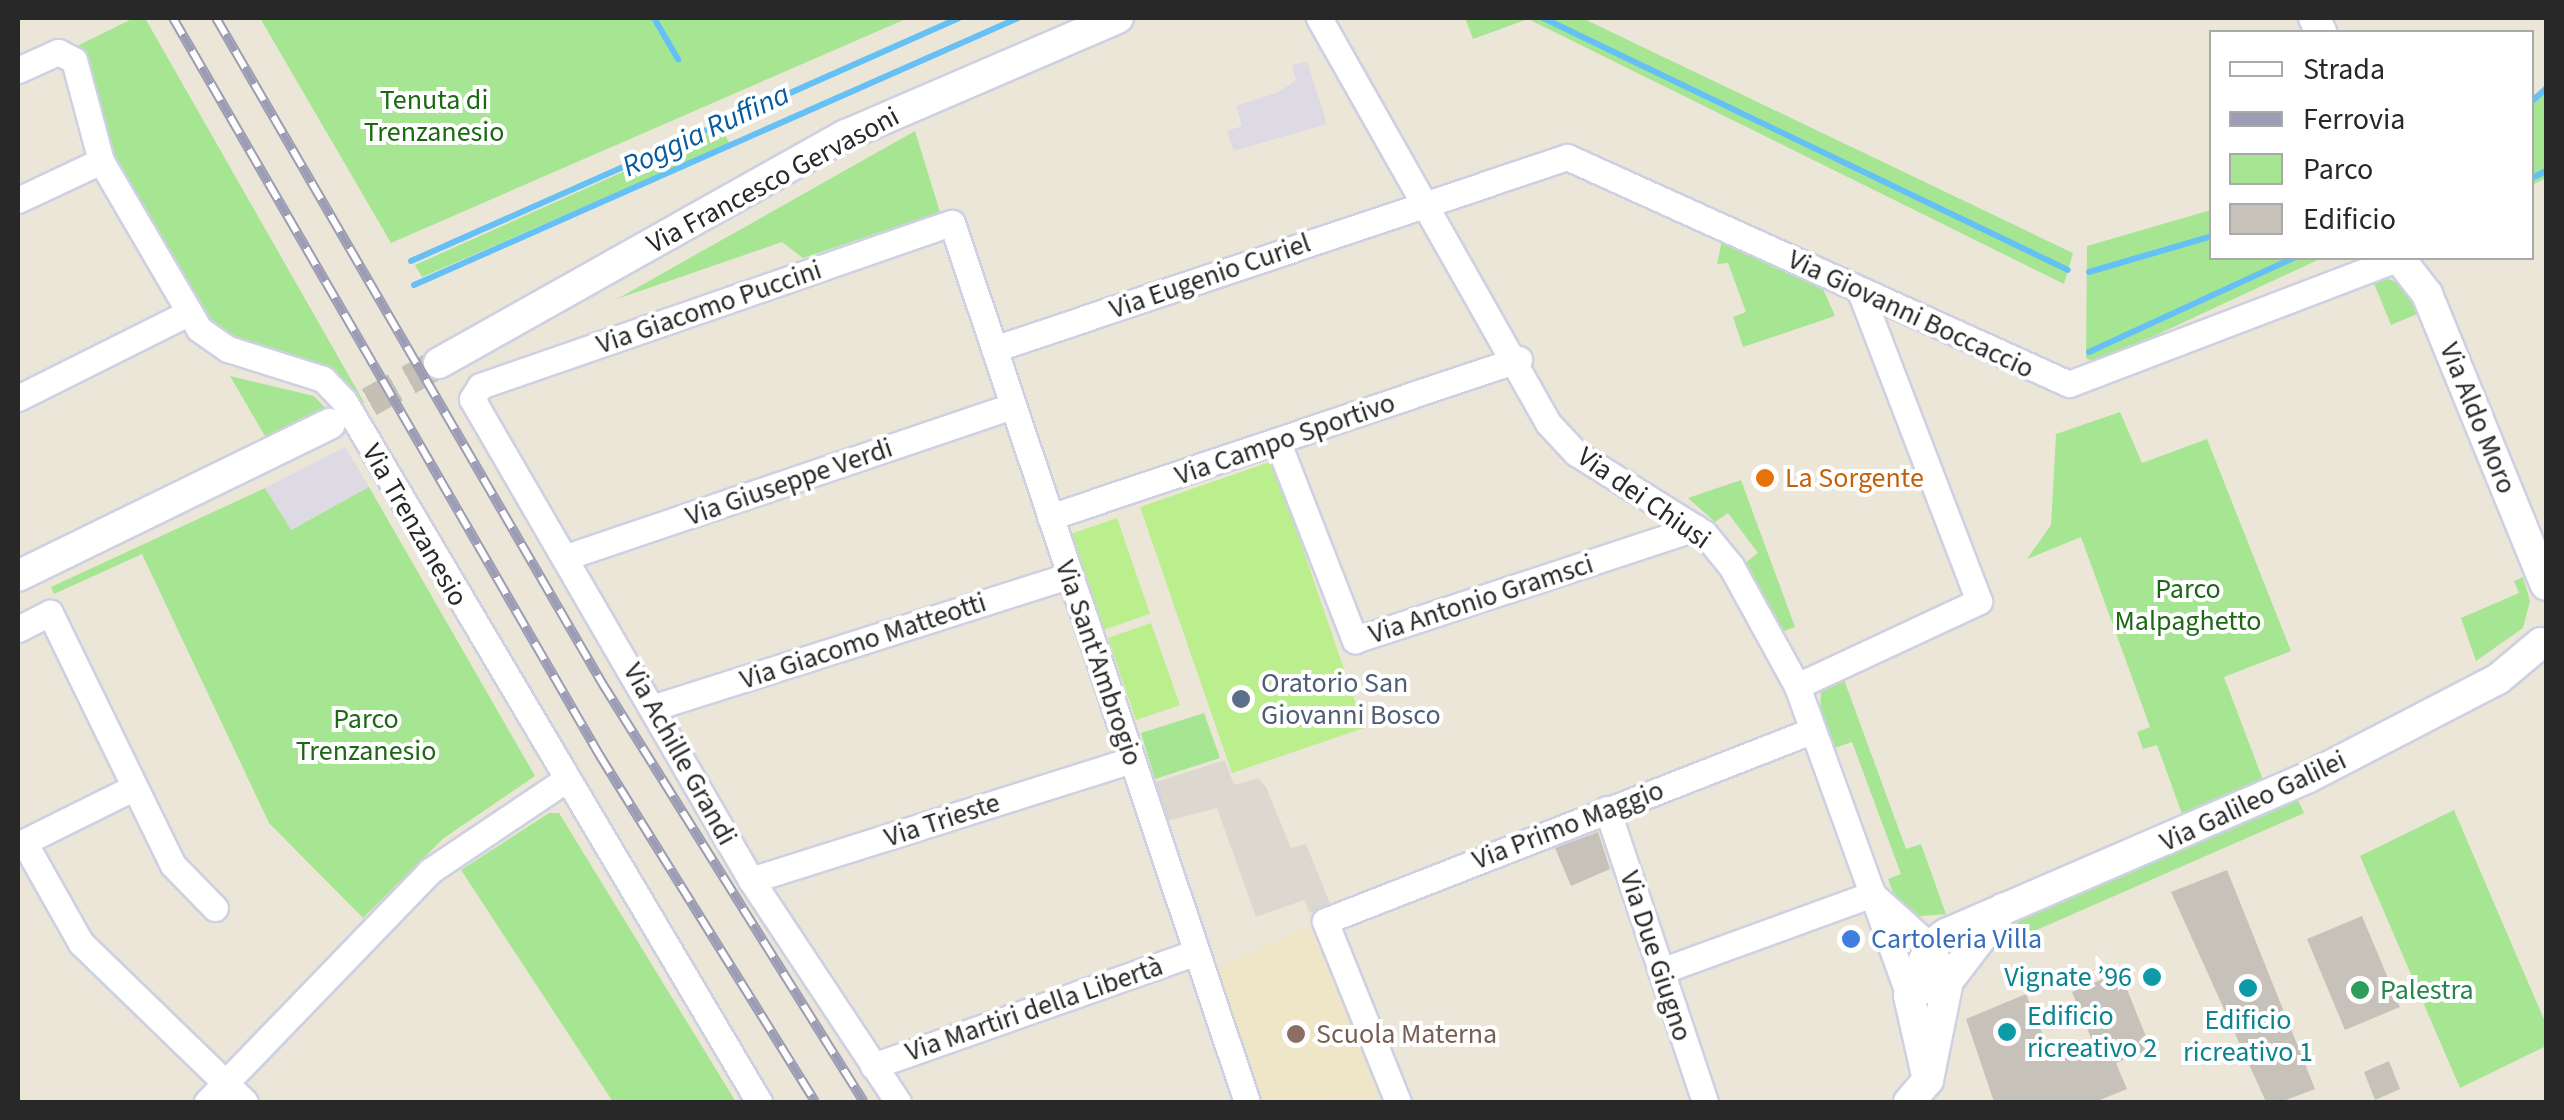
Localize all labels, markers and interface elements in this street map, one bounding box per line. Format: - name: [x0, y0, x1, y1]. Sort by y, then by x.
- legend: [2209, 30, 2534, 260]
- text: Strada: [2303, 48, 2385, 91]
- water label: Roggia Ruffina: [617, 77, 795, 185]
- park label: Tenuta di Trenzanesio: [364, 83, 504, 149]
- text: Ferrovia: [2303, 98, 2405, 141]
- street label: Via Francesco Gervasoni: [641, 99, 905, 261]
- text: Parco: [2303, 148, 2373, 191]
- text: Edificio: [2303, 198, 2396, 241]
- street label: Via Eugenio Curiel: [1105, 226, 1315, 326]
- street label: Via Giovanni Boccaccio: [1783, 242, 2039, 386]
- street label: Via Giacomo Puccini: [592, 253, 826, 361]
- street label: Via Aldo Moro: [2432, 338, 2524, 498]
- street label: Via Campo Sportivo: [1171, 386, 1399, 492]
- street label: Via Giuseppe Verdi: [681, 431, 897, 533]
- street label: Via Trenzanesio: [355, 438, 475, 612]
- street label: Via dei Chiusi: [1571, 440, 1717, 556]
- place label: La Sorgente: [1785, 461, 1924, 495]
- marker: La Sorgente: [1754, 467, 1776, 489]
- street label: Via Antonio Gramsci: [1365, 547, 1597, 651]
- street label: Via Sant'Ambrogio: [1048, 556, 1150, 770]
- park label: Parco Malpaghetto: [2115, 572, 2261, 638]
- street label: Via Giacomo Matteotti: [736, 585, 990, 697]
- street label: Via Achille Grandi: [616, 657, 744, 851]
- place label: Oratorio San Giovanni Bosco: [1261, 666, 1441, 732]
- marker: Oratorio San Giovanni Bosco: [1230, 688, 1252, 710]
- park label: Parco Trenzanesio: [296, 702, 436, 768]
- street label: Via Galileo Galilei: [2155, 743, 2351, 859]
- street label: Via Primo Maggio: [1468, 773, 1668, 877]
- street label: Via Trieste: [880, 786, 1004, 854]
- street label: Via Due Giugno: [1613, 867, 1699, 1045]
- place label: Cartoleria Villa: [1871, 922, 2042, 956]
- marker: Cartoleria Villa: [1840, 928, 1862, 950]
- street label: Via Martiri della Libertà: [901, 949, 1167, 1069]
- place label: Vignate ’96: [2004, 960, 2132, 994]
- marker: Vignate ’96: [2141, 966, 2163, 988]
- place label: Palestra: [2380, 973, 2474, 1007]
- marker: Edificio ricreativo 1: [2237, 977, 2259, 999]
- marker: Palestra: [2349, 979, 2371, 1001]
- place label: Edificio ricreativo 2: [2027, 999, 2157, 1065]
- place label: Edificio ricreativo 1: [2183, 1003, 2313, 1069]
- place label: Scuola Materna: [1316, 1017, 1497, 1051]
- marker: Edificio ricreativo 2: [1996, 1021, 2018, 1043]
- marker: Scuola Materna: [1285, 1023, 1307, 1045]

